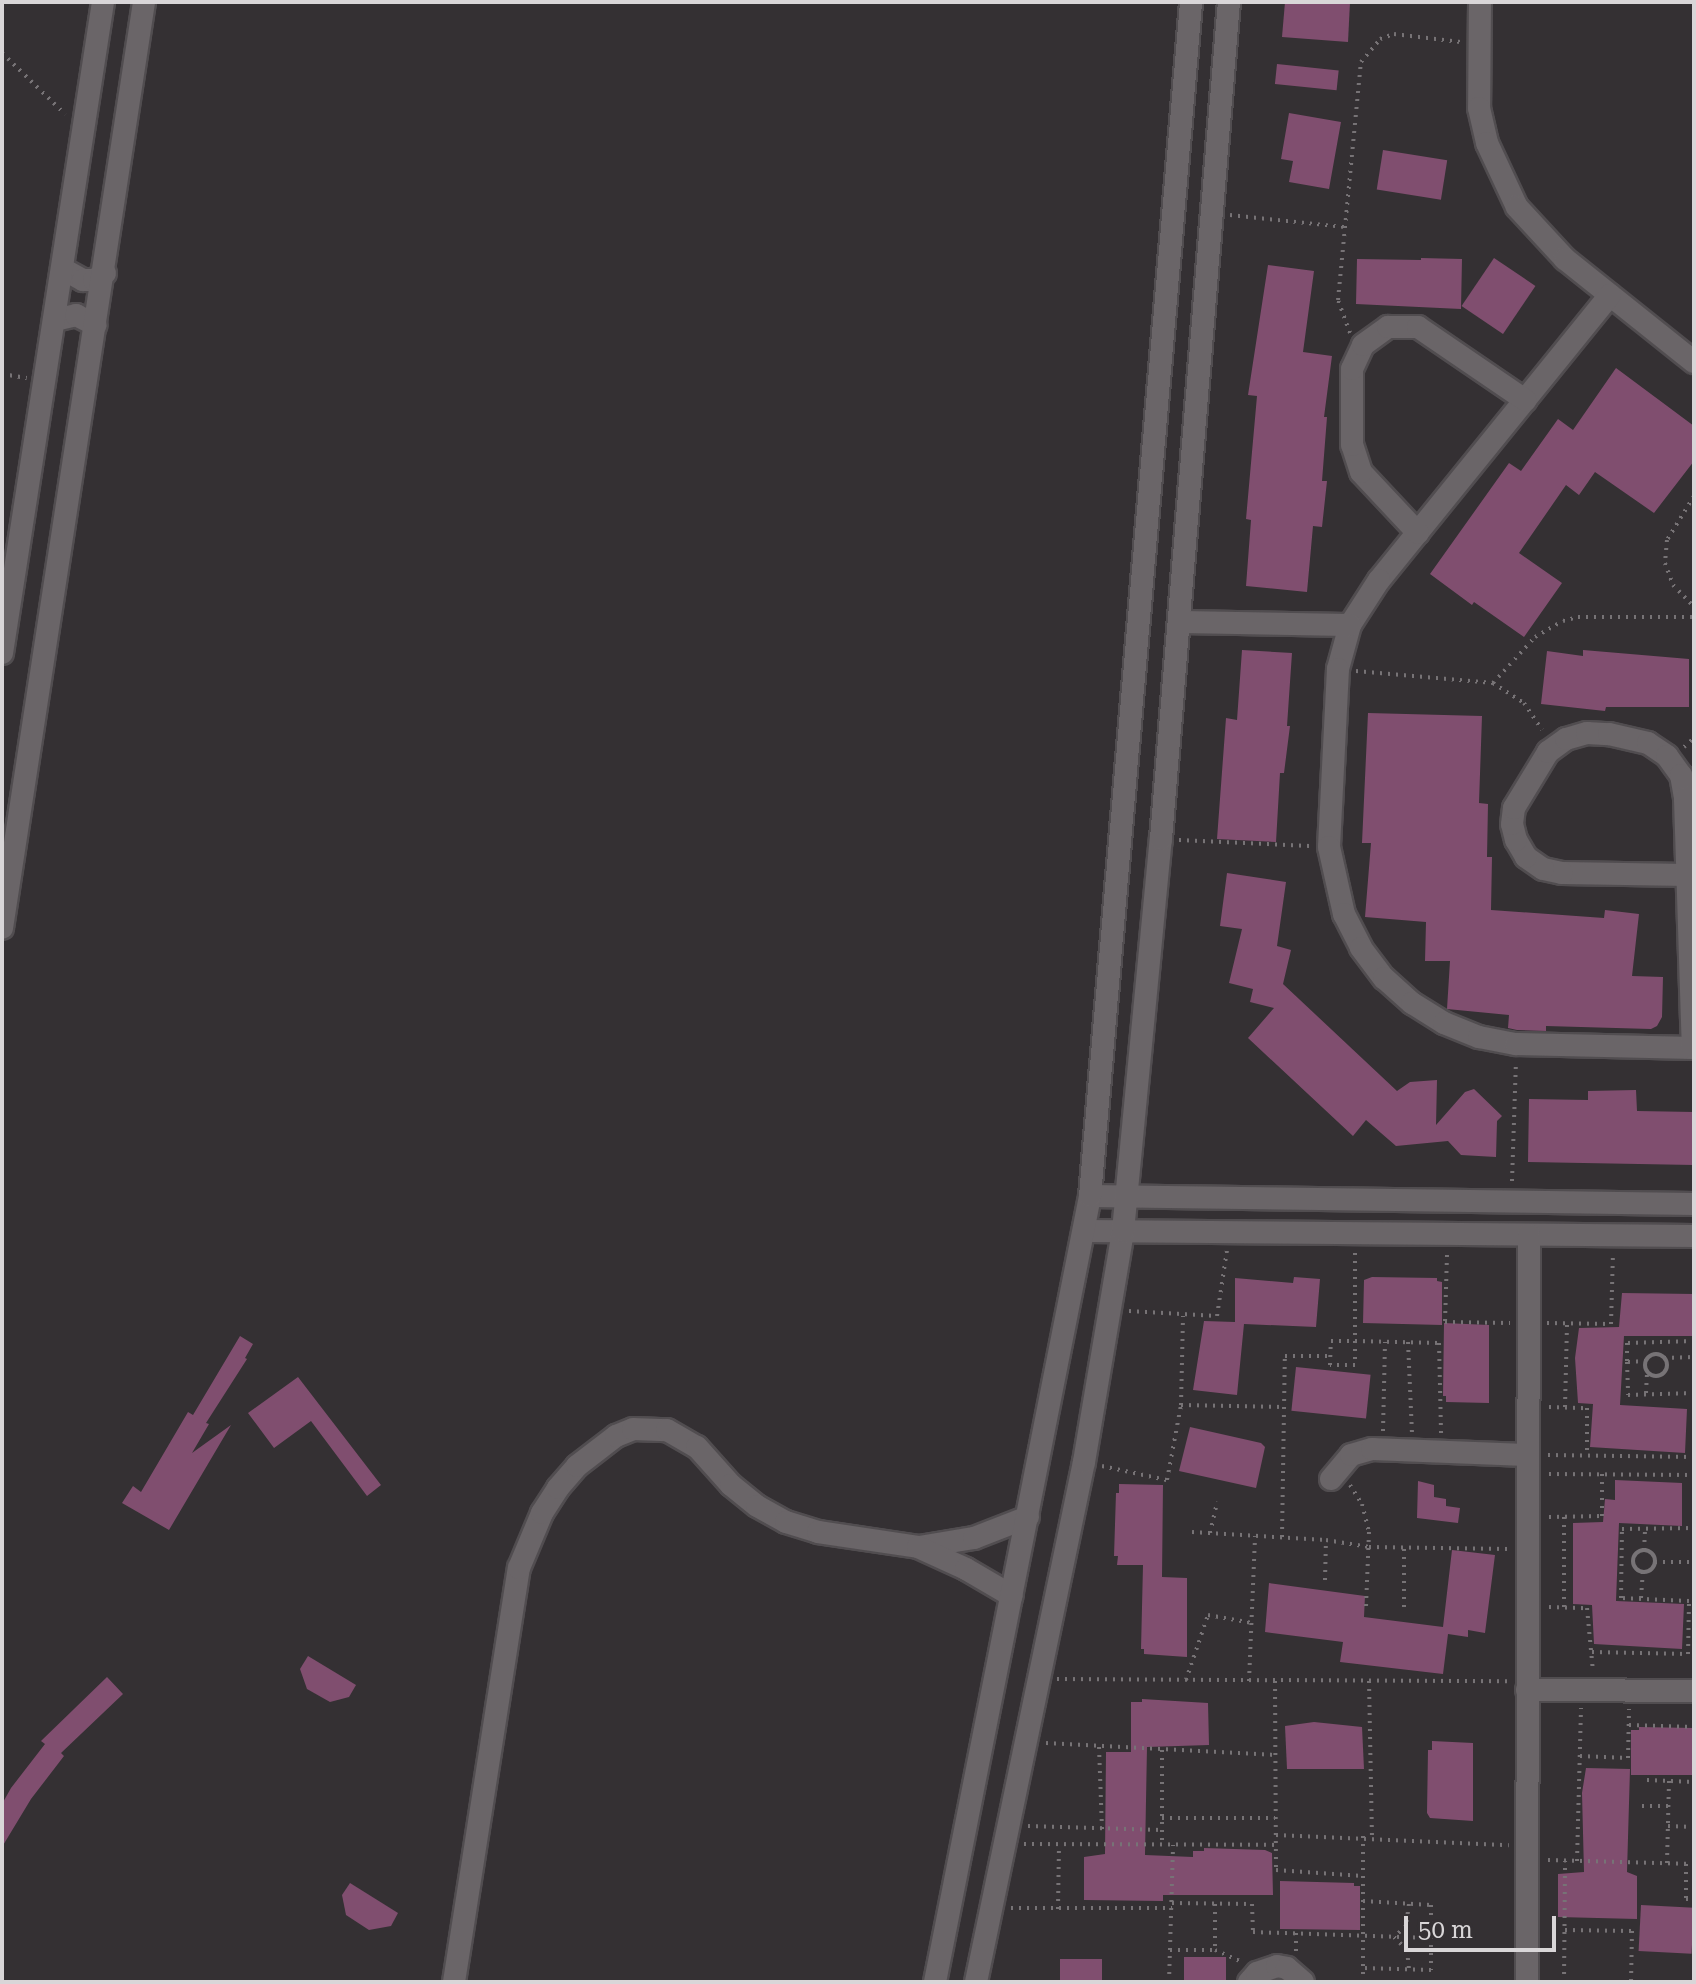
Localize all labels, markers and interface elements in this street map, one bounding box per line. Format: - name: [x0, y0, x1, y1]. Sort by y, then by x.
- scale bar: [1408, 1900, 1560, 1950]
- text: 50 m: [1418, 1916, 1473, 1944]

